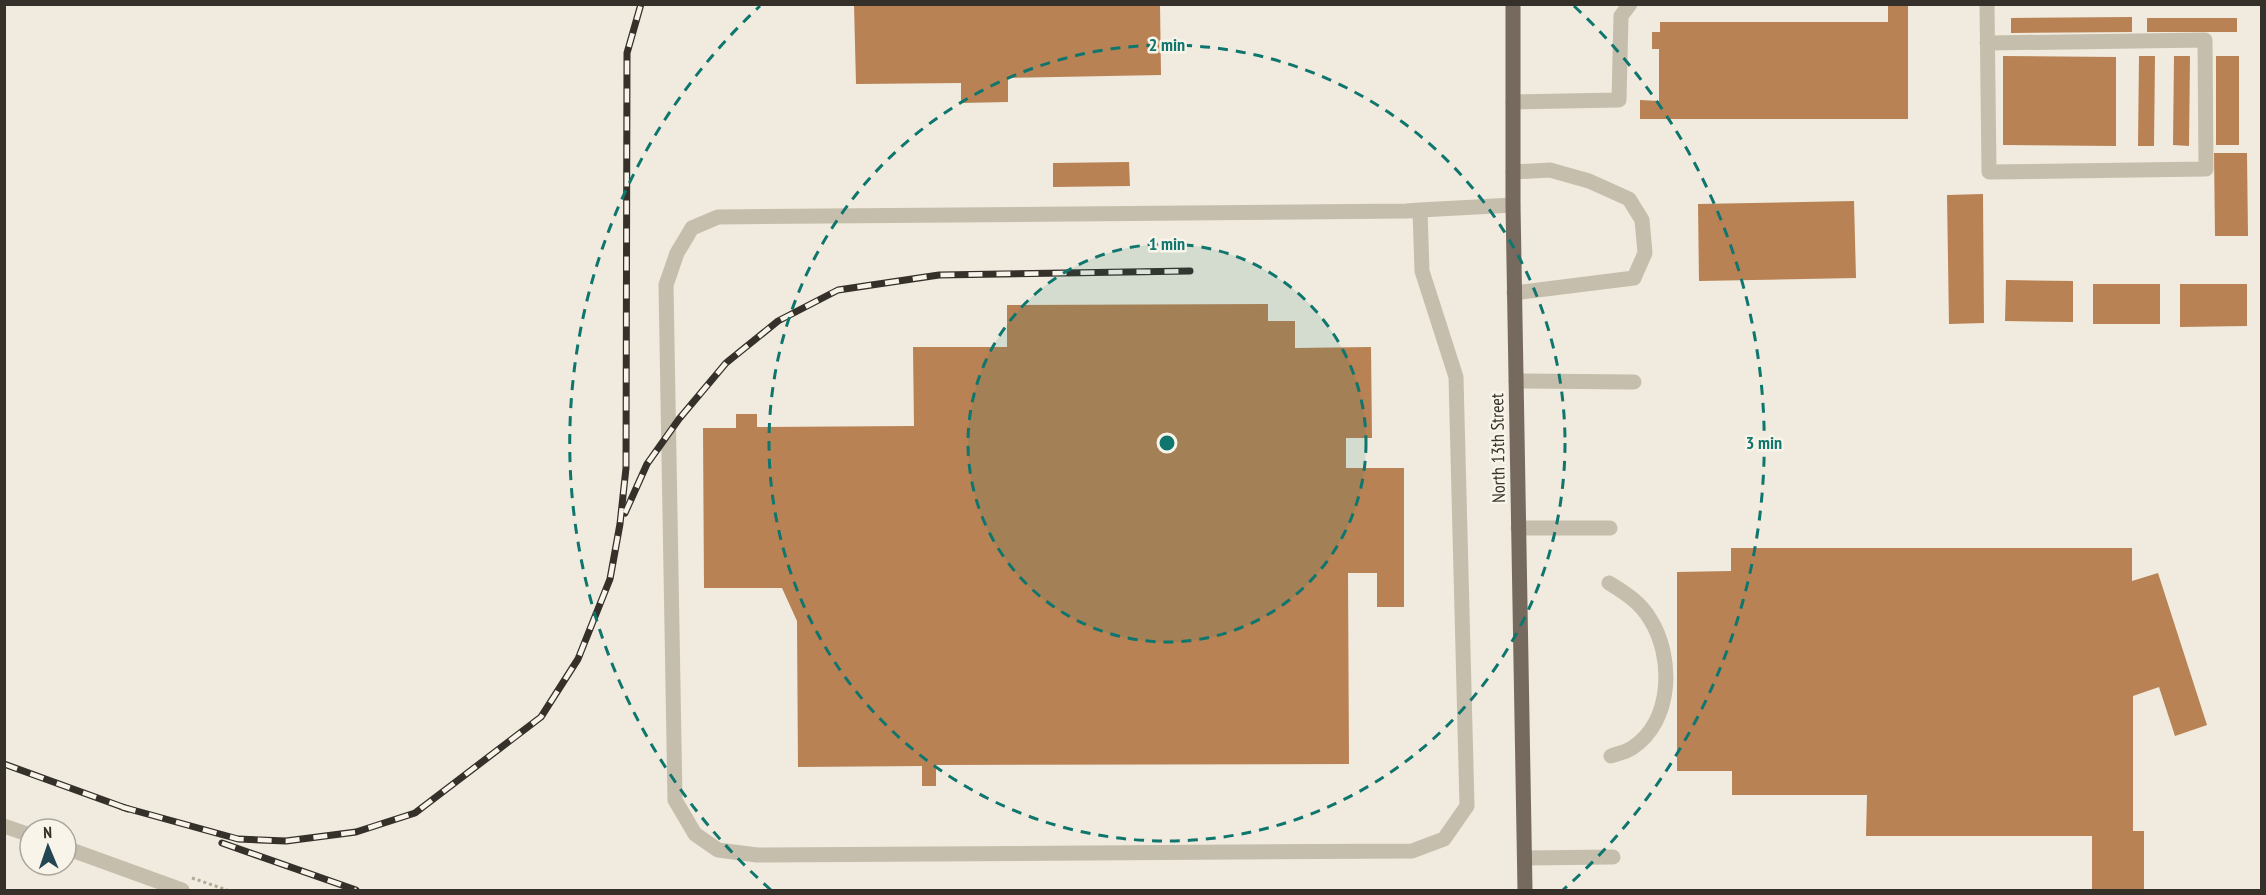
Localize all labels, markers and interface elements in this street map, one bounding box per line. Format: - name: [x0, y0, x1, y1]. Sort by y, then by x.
- text: 2 min: [1149, 33, 1185, 56]
- text: 1 min: [1149, 232, 1185, 255]
- street label: North 13th Street: [1485, 393, 1510, 503]
- text: 3 min: [1746, 431, 1782, 454]
- centre of rings: [1157, 433, 1177, 453]
- north arrow: [18, 817, 78, 877]
- text: N: [43, 822, 52, 842]

